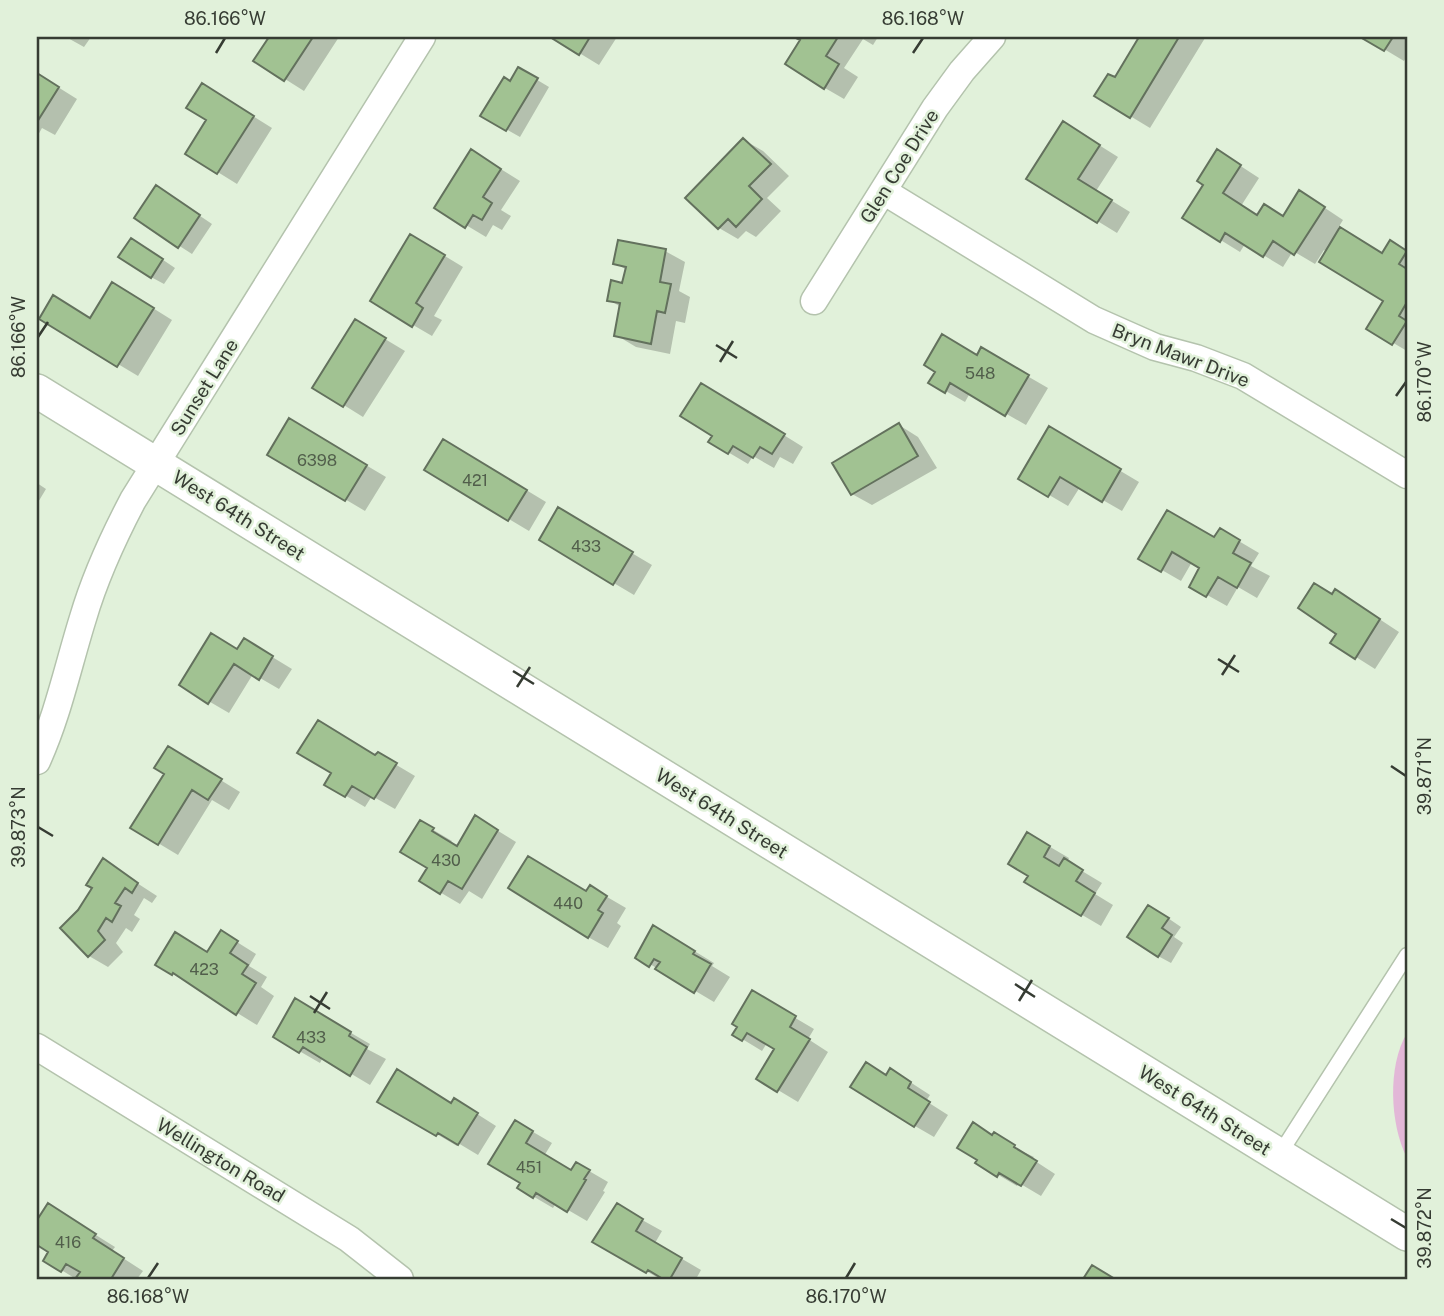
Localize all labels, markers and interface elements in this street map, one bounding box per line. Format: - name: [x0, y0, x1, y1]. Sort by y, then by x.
- text: 86.166°W: [184, 8, 266, 29]
- text: 86.168°W: [882, 8, 964, 29]
- street label: Glen Coe Drive: [855, 105, 943, 227]
- text: 86.166°W: [8, 296, 29, 378]
- street label: Bryn Mawr Drive: [1109, 319, 1253, 391]
- street label: Sunset Lane: [166, 335, 242, 439]
- text: 86.170°W: [1414, 341, 1435, 423]
- house number: 548: [965, 364, 995, 383]
- house number: 6398: [297, 451, 337, 470]
- street label: West 64th Street: [169, 466, 309, 564]
- house number: 421: [462, 471, 488, 490]
- house number: 433: [571, 537, 601, 556]
- text: 39.871°N: [1414, 737, 1435, 815]
- street label: West 64th Street: [652, 764, 792, 862]
- text: 39.873°N: [8, 786, 29, 868]
- house number: 430: [431, 851, 461, 870]
- house number: 440: [553, 894, 583, 913]
- house number: 423: [189, 960, 219, 979]
- house number: 433: [296, 1028, 326, 1047]
- street label: West 64th Street: [1135, 1061, 1275, 1159]
- street label: Wellington Road: [153, 1113, 289, 1207]
- house number: 451: [516, 1158, 542, 1177]
- text: 39.872°N: [1414, 1187, 1435, 1269]
- house number: 416: [55, 1233, 81, 1252]
- text: 86.168°W: [107, 1286, 189, 1307]
- text: 86.170°W: [805, 1286, 887, 1307]

